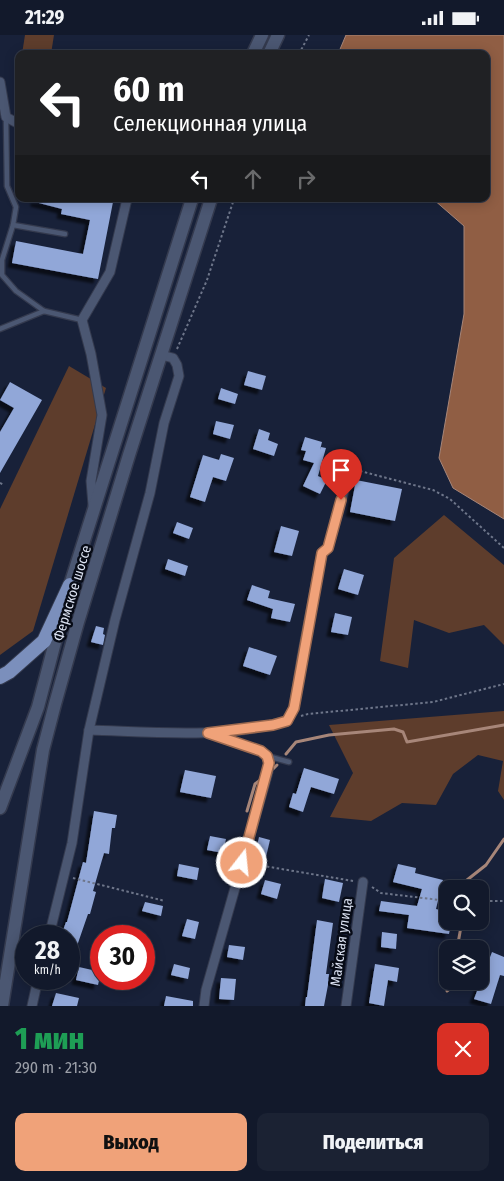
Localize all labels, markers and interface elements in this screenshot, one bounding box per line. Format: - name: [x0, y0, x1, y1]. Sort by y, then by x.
- text: 21:29: [25, 6, 64, 29]
- text: 60 m: [113, 68, 184, 110]
- icon: left: [30, 70, 95, 135]
- text: Селекционная улица: [113, 110, 307, 137]
- icon: left: [186, 165, 214, 193]
- icon: ahead: [239, 165, 267, 193]
- icon: right: [292, 165, 320, 193]
- pin: [320, 449, 362, 500]
- icon: arrive: [327, 456, 355, 484]
- street label: Фермское шоссе: [50, 543, 95, 643]
- position arrow: [215, 836, 267, 888]
- map controls: [439, 880, 489, 990]
- button: search: [439, 880, 489, 930]
- street label: Майская улица: [327, 897, 356, 987]
- speed limit sign: 30: [90, 925, 155, 990]
- text: 28: [35, 936, 60, 966]
- button: layers: [439, 940, 489, 990]
- text: km/h: [34, 963, 61, 977]
- text: 1 мин: [15, 1021, 84, 1057]
- button: close: [437, 1023, 489, 1075]
- text: 290 m · 21:30: [15, 1058, 97, 1077]
- button: Выход: [15, 1113, 247, 1171]
- button: Поделиться: [257, 1113, 489, 1171]

